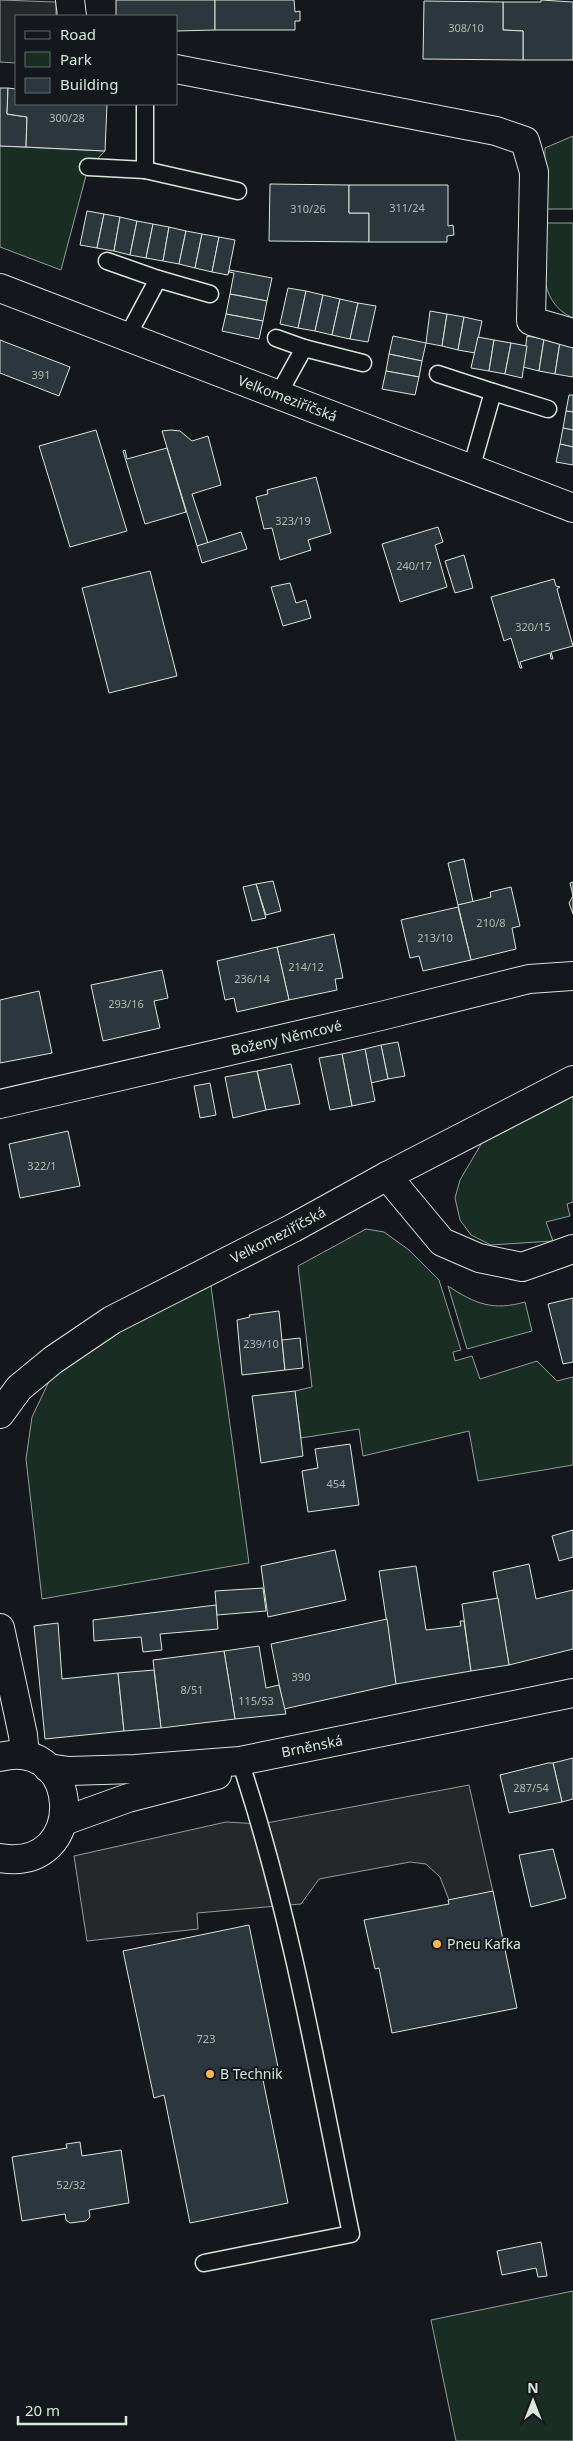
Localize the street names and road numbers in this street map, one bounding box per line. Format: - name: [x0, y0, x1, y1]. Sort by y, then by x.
- street label: Velkomeziříčská: [235, 370, 340, 426]
- street label: Boženy Němcové: [229, 1015, 344, 1059]
- street label: Velkomeziříčská: [227, 1202, 329, 1267]
- street label: Brněnská: [280, 1730, 344, 1761]

